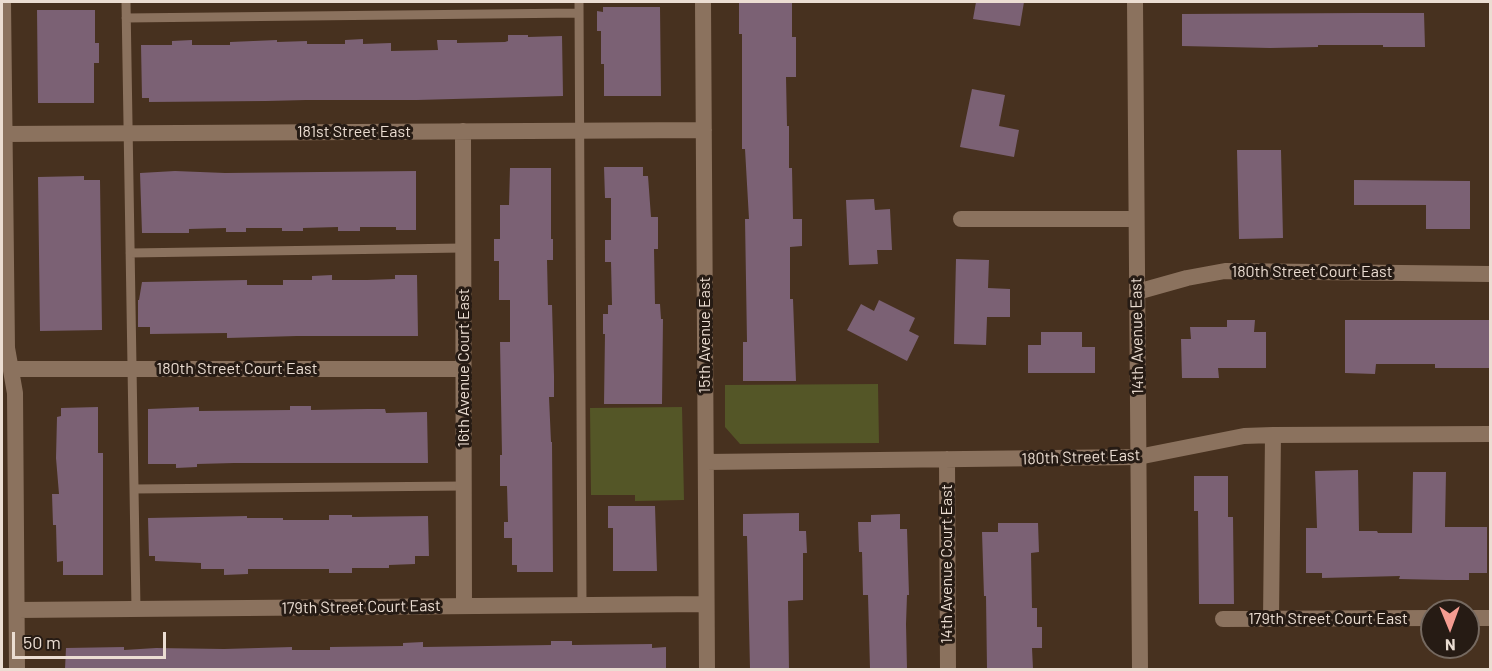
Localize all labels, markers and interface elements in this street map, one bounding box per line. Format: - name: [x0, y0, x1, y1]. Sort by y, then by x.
- street label: 181st Street East: [297, 122, 411, 142]
- street label: 180th Street Court East: [1232, 262, 1392, 282]
- street label: 15th Avenue East: [695, 277, 715, 393]
- street label: 14th Avenue East: [1126, 277, 1148, 395]
- street label: 16th Avenue Court East: [454, 289, 474, 447]
- street label: 180th Street Court East: [157, 359, 317, 379]
- street label: 180th Street East: [1021, 445, 1141, 469]
- street label: 14th Avenue Court East: [937, 484, 957, 644]
- street label: 179th Street Court East: [281, 596, 441, 618]
- north arrow: [1420, 599, 1480, 659]
- street label: 179th Street Court East: [1248, 609, 1408, 629]
- scale bar: [15, 620, 170, 658]
- text: 50 m: [23, 631, 61, 653]
- text: N: [1445, 636, 1456, 655]

